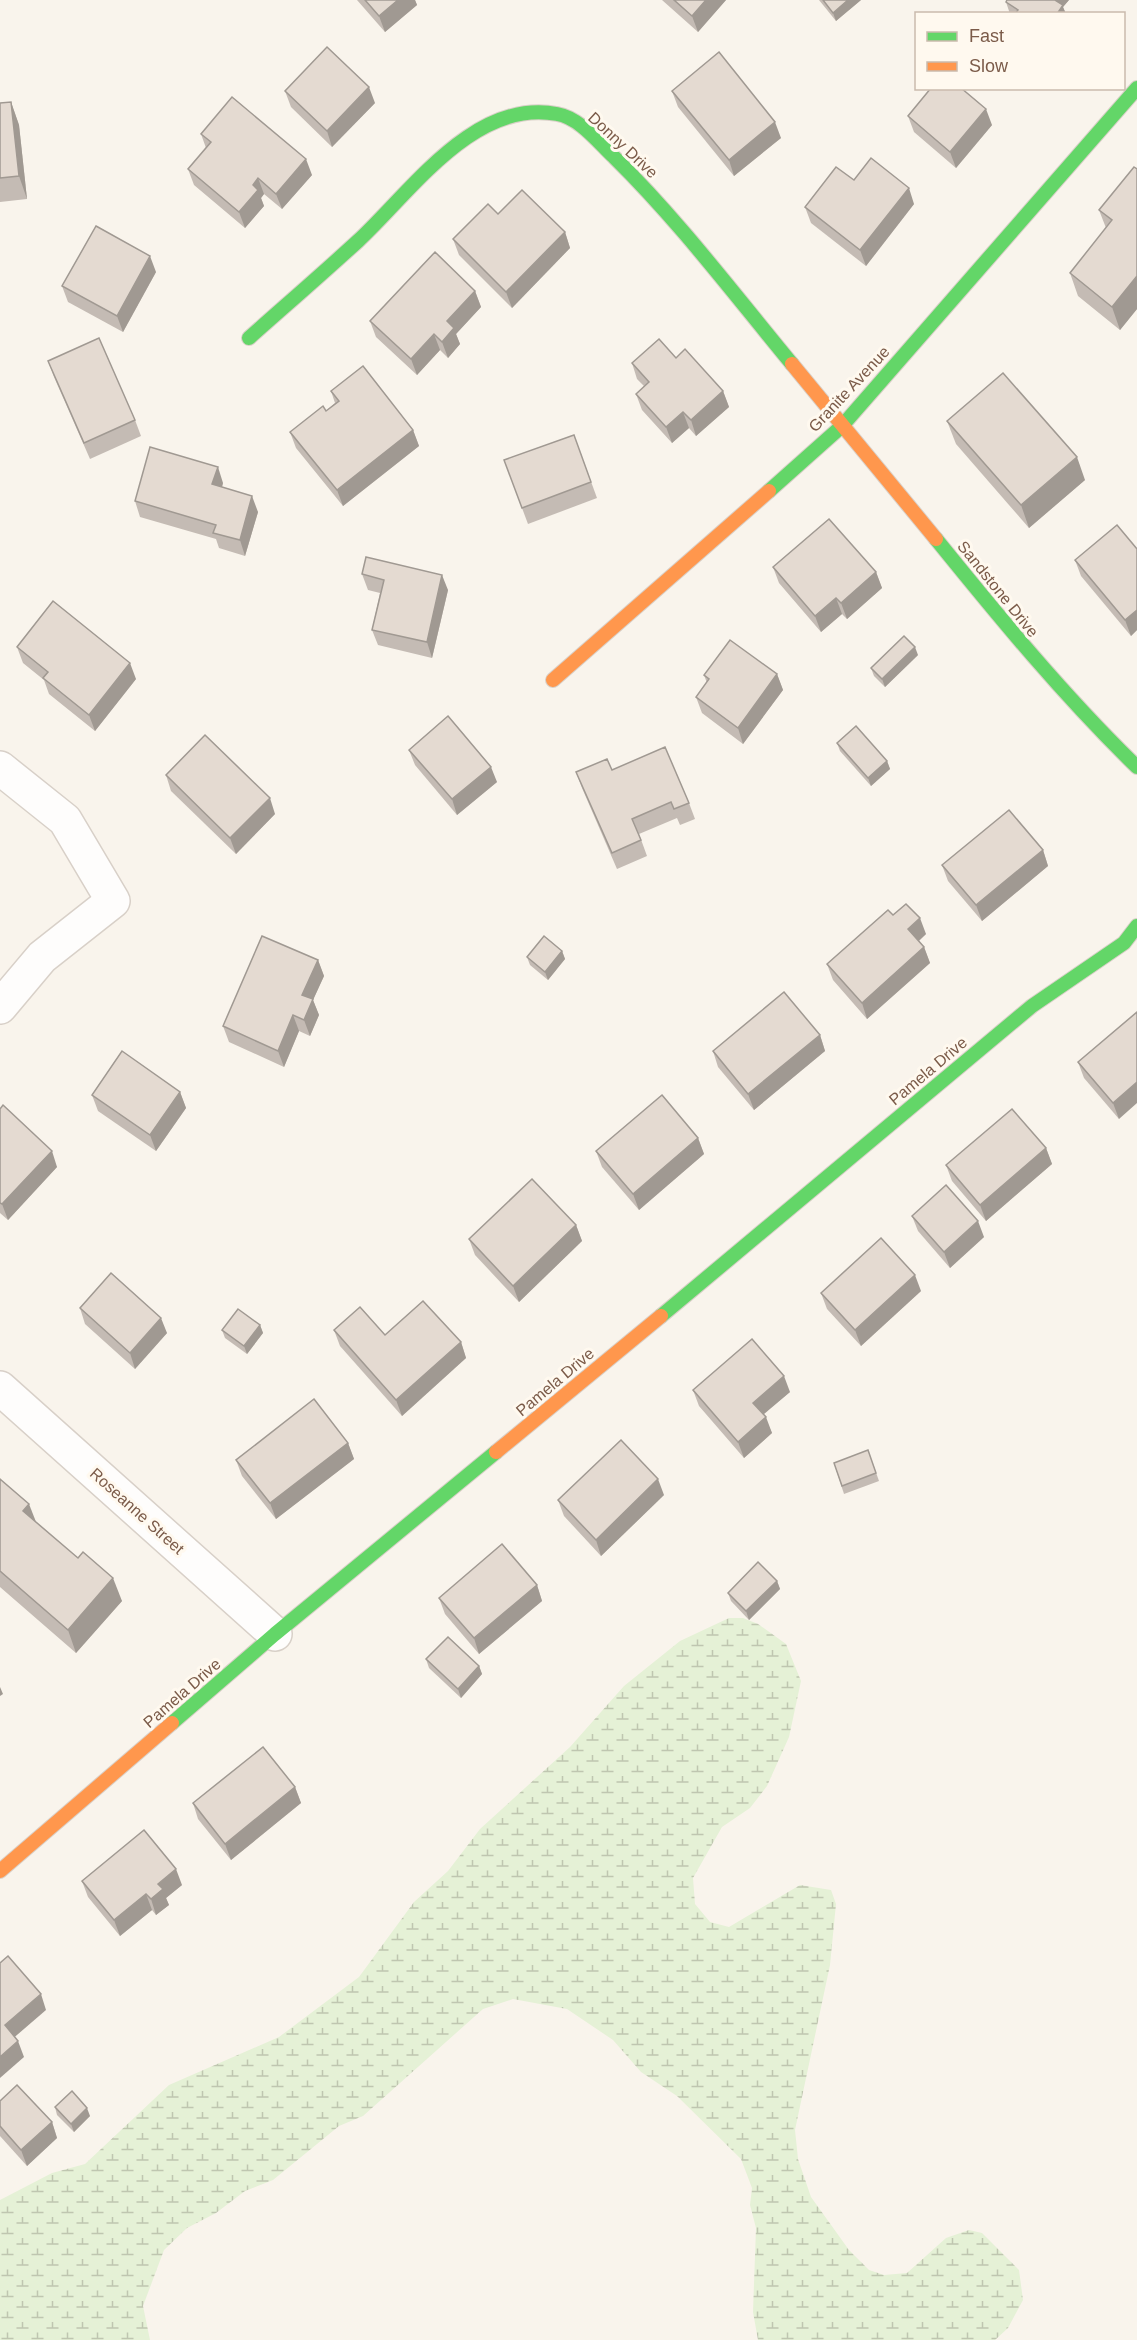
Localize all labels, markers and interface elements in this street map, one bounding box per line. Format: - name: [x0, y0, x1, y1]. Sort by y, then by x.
- legend: [915, 12, 1125, 90]
- text: Fast: [969, 26, 1004, 46]
- text: Slow: [969, 56, 1009, 76]
- street label: Donny Drive: [585, 109, 661, 181]
- street label: Granite Avenue: [805, 343, 893, 435]
- street label: Sandstone Drive: [954, 538, 1042, 640]
- street label: Pamela Drive: [886, 1034, 970, 1108]
- street label: Pamela Drive: [513, 1345, 597, 1419]
- street label: Roseanne Street: [87, 1465, 188, 1558]
- street label: Pamela Drive: [140, 1655, 224, 1731]

